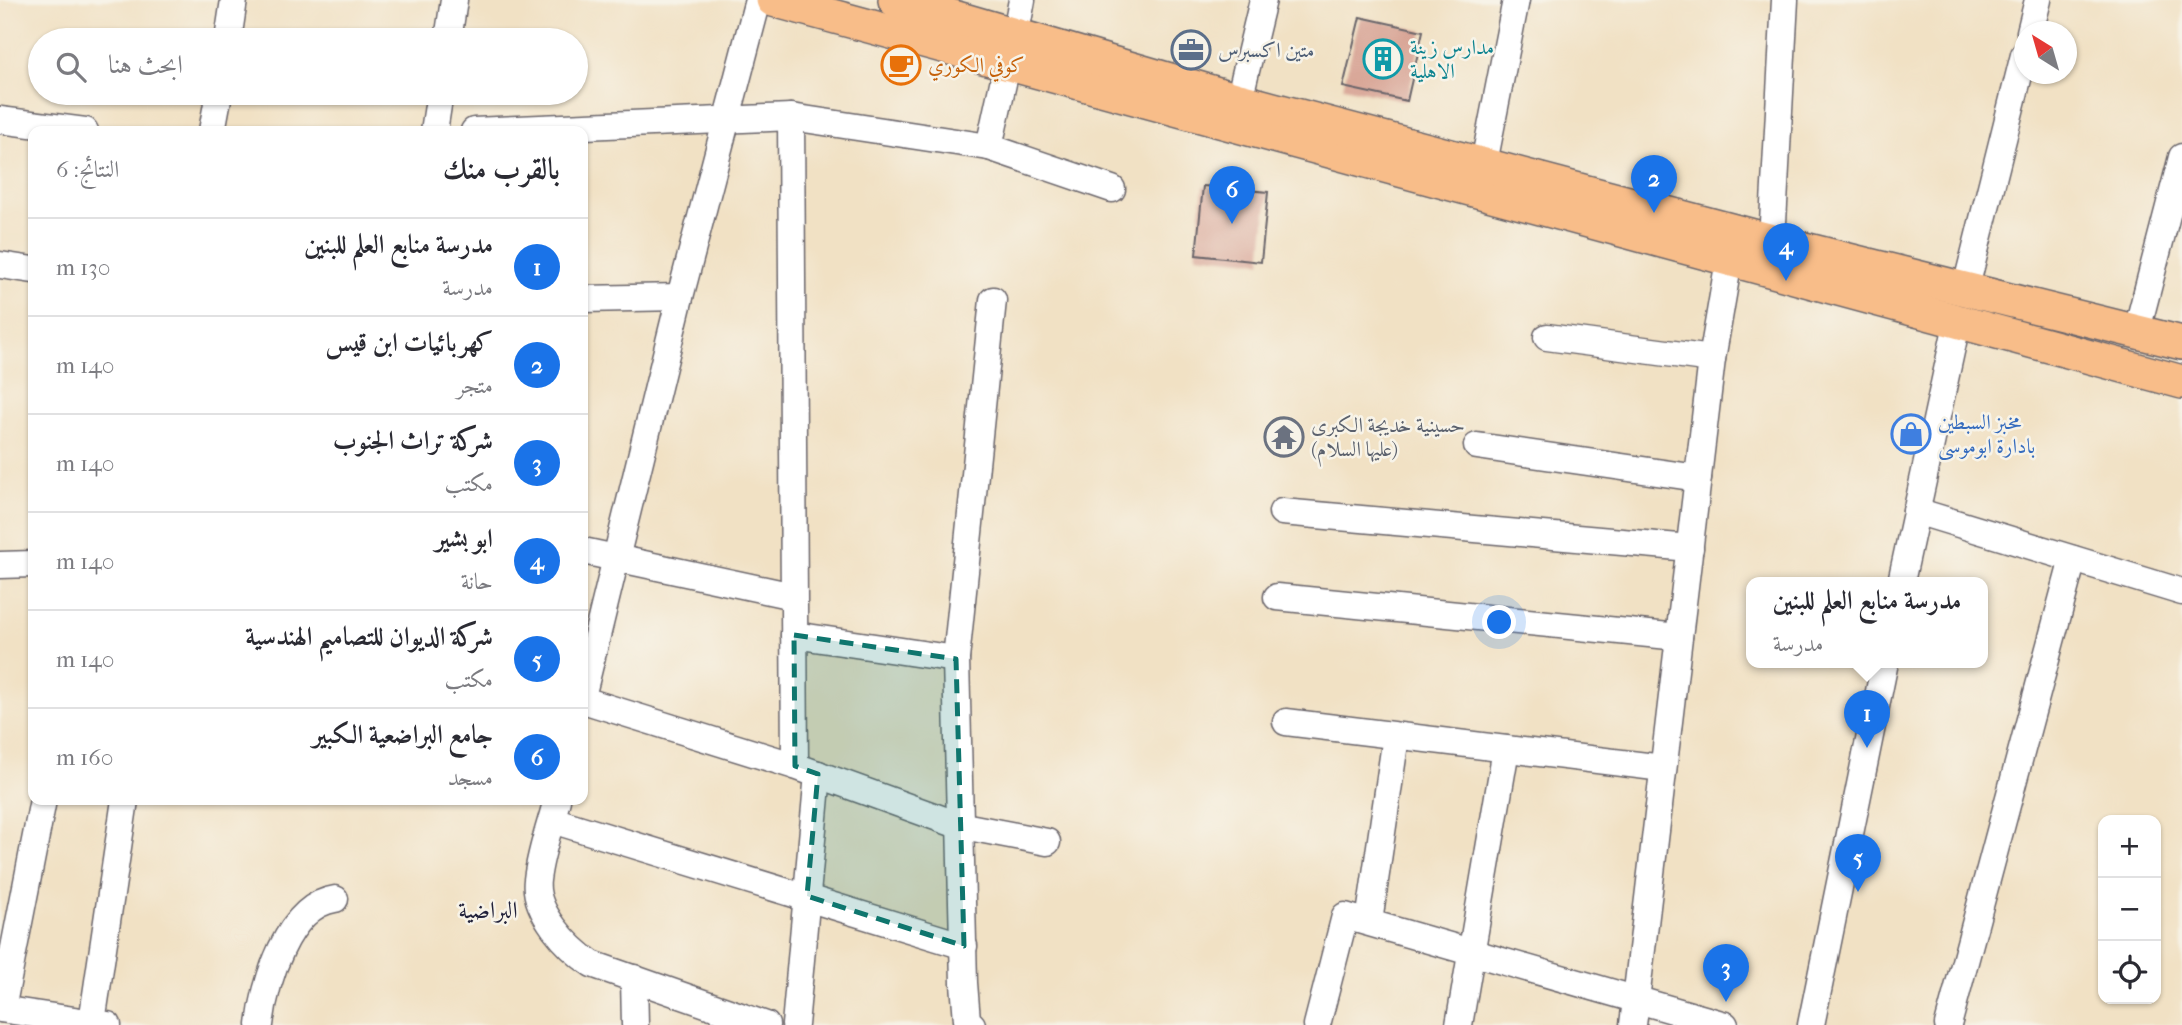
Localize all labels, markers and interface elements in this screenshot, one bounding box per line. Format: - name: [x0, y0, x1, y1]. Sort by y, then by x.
- north arrow: [2014, 21, 2077, 84]
- search box: [28, 28, 588, 105]
- office icon: متين اكسبرس: [1170, 29, 1212, 71]
- place label: مدارس زينة الاهلية: [1410, 35, 1494, 83]
- place label: متين اكسبرس: [1218, 38, 1314, 63]
- building icon: مدارس زينة الاهلية: [1362, 38, 1404, 80]
- cafe icon: كوفي الكوري: [880, 44, 922, 86]
- icon: search: [52, 48, 90, 86]
- text: ابحث هنا: [108, 49, 183, 80]
- place label: كوفي الكوري: [928, 53, 1025, 82]
- text: بالقرب منك: [443, 152, 560, 187]
- pin: 2: [1631, 155, 1677, 213]
- text: النتائج: 6: [56, 156, 119, 183]
- pin: 6: [1209, 166, 1255, 224]
- pin: 4: [1763, 223, 1809, 281]
- text: مدرسة منابع العلم للبنين: [304, 229, 493, 260]
- text: 130 m: [56, 254, 110, 281]
- text: 1: [533, 254, 541, 281]
- text: مدرسة: [442, 274, 493, 301]
- text: كهربائيات ابن قيس: [325, 327, 493, 358]
- text: 140 m: [56, 352, 115, 379]
- text: 2: [531, 352, 543, 379]
- text: متجر: [457, 372, 493, 399]
- place label: مخبز السبطين بادارة ابوموسى: [1938, 410, 2035, 461]
- place label: حسينية خديجة الكبرى (عليها السلام): [1311, 413, 1465, 467]
- shop icon: مخبز السبطين بادارة ابوموسى: [1890, 413, 1932, 455]
- temple icon: حسينية خديجة الكبرى (عليها السلام): [1263, 416, 1305, 458]
- text: شركة تراث الجنوب: [333, 425, 493, 456]
- text: 140 m: [56, 450, 115, 477]
- text: 3: [532, 450, 542, 477]
- text: مكتب: [445, 470, 493, 497]
- text: ابو بشير: [435, 523, 493, 554]
- text: 140 m: [56, 548, 115, 575]
- text: 4: [530, 548, 544, 575]
- text: حانة: [461, 568, 493, 595]
- popup: [1746, 577, 1988, 668]
- text: مدرسة منابع العلم للبنين: [1773, 585, 1961, 616]
- your location: [1482, 605, 1516, 639]
- text: شركة الديوان للتصاميم الهندسية: [245, 621, 493, 652]
- text: مدرسة: [1773, 630, 1823, 657]
- text: 140 m: [56, 646, 115, 673]
- text: 5: [532, 646, 542, 673]
- text: مكتب: [445, 666, 493, 693]
- pin: 1: [1844, 690, 1890, 748]
- text: جامع البراضعية الكبير: [312, 719, 493, 750]
- text: 160 m: [56, 744, 113, 771]
- text: 6: [531, 744, 543, 771]
- text: مسجد: [448, 764, 493, 791]
- map controls: [2098, 815, 2161, 1004]
- button: +: [2098, 815, 2161, 878]
- pin: 5: [1835, 834, 1881, 892]
- button: −: [2098, 878, 2161, 941]
- district label: البراضية: [458, 896, 518, 925]
- button: locate: [2098, 941, 2161, 1004]
- pin: 3: [1703, 944, 1749, 1002]

